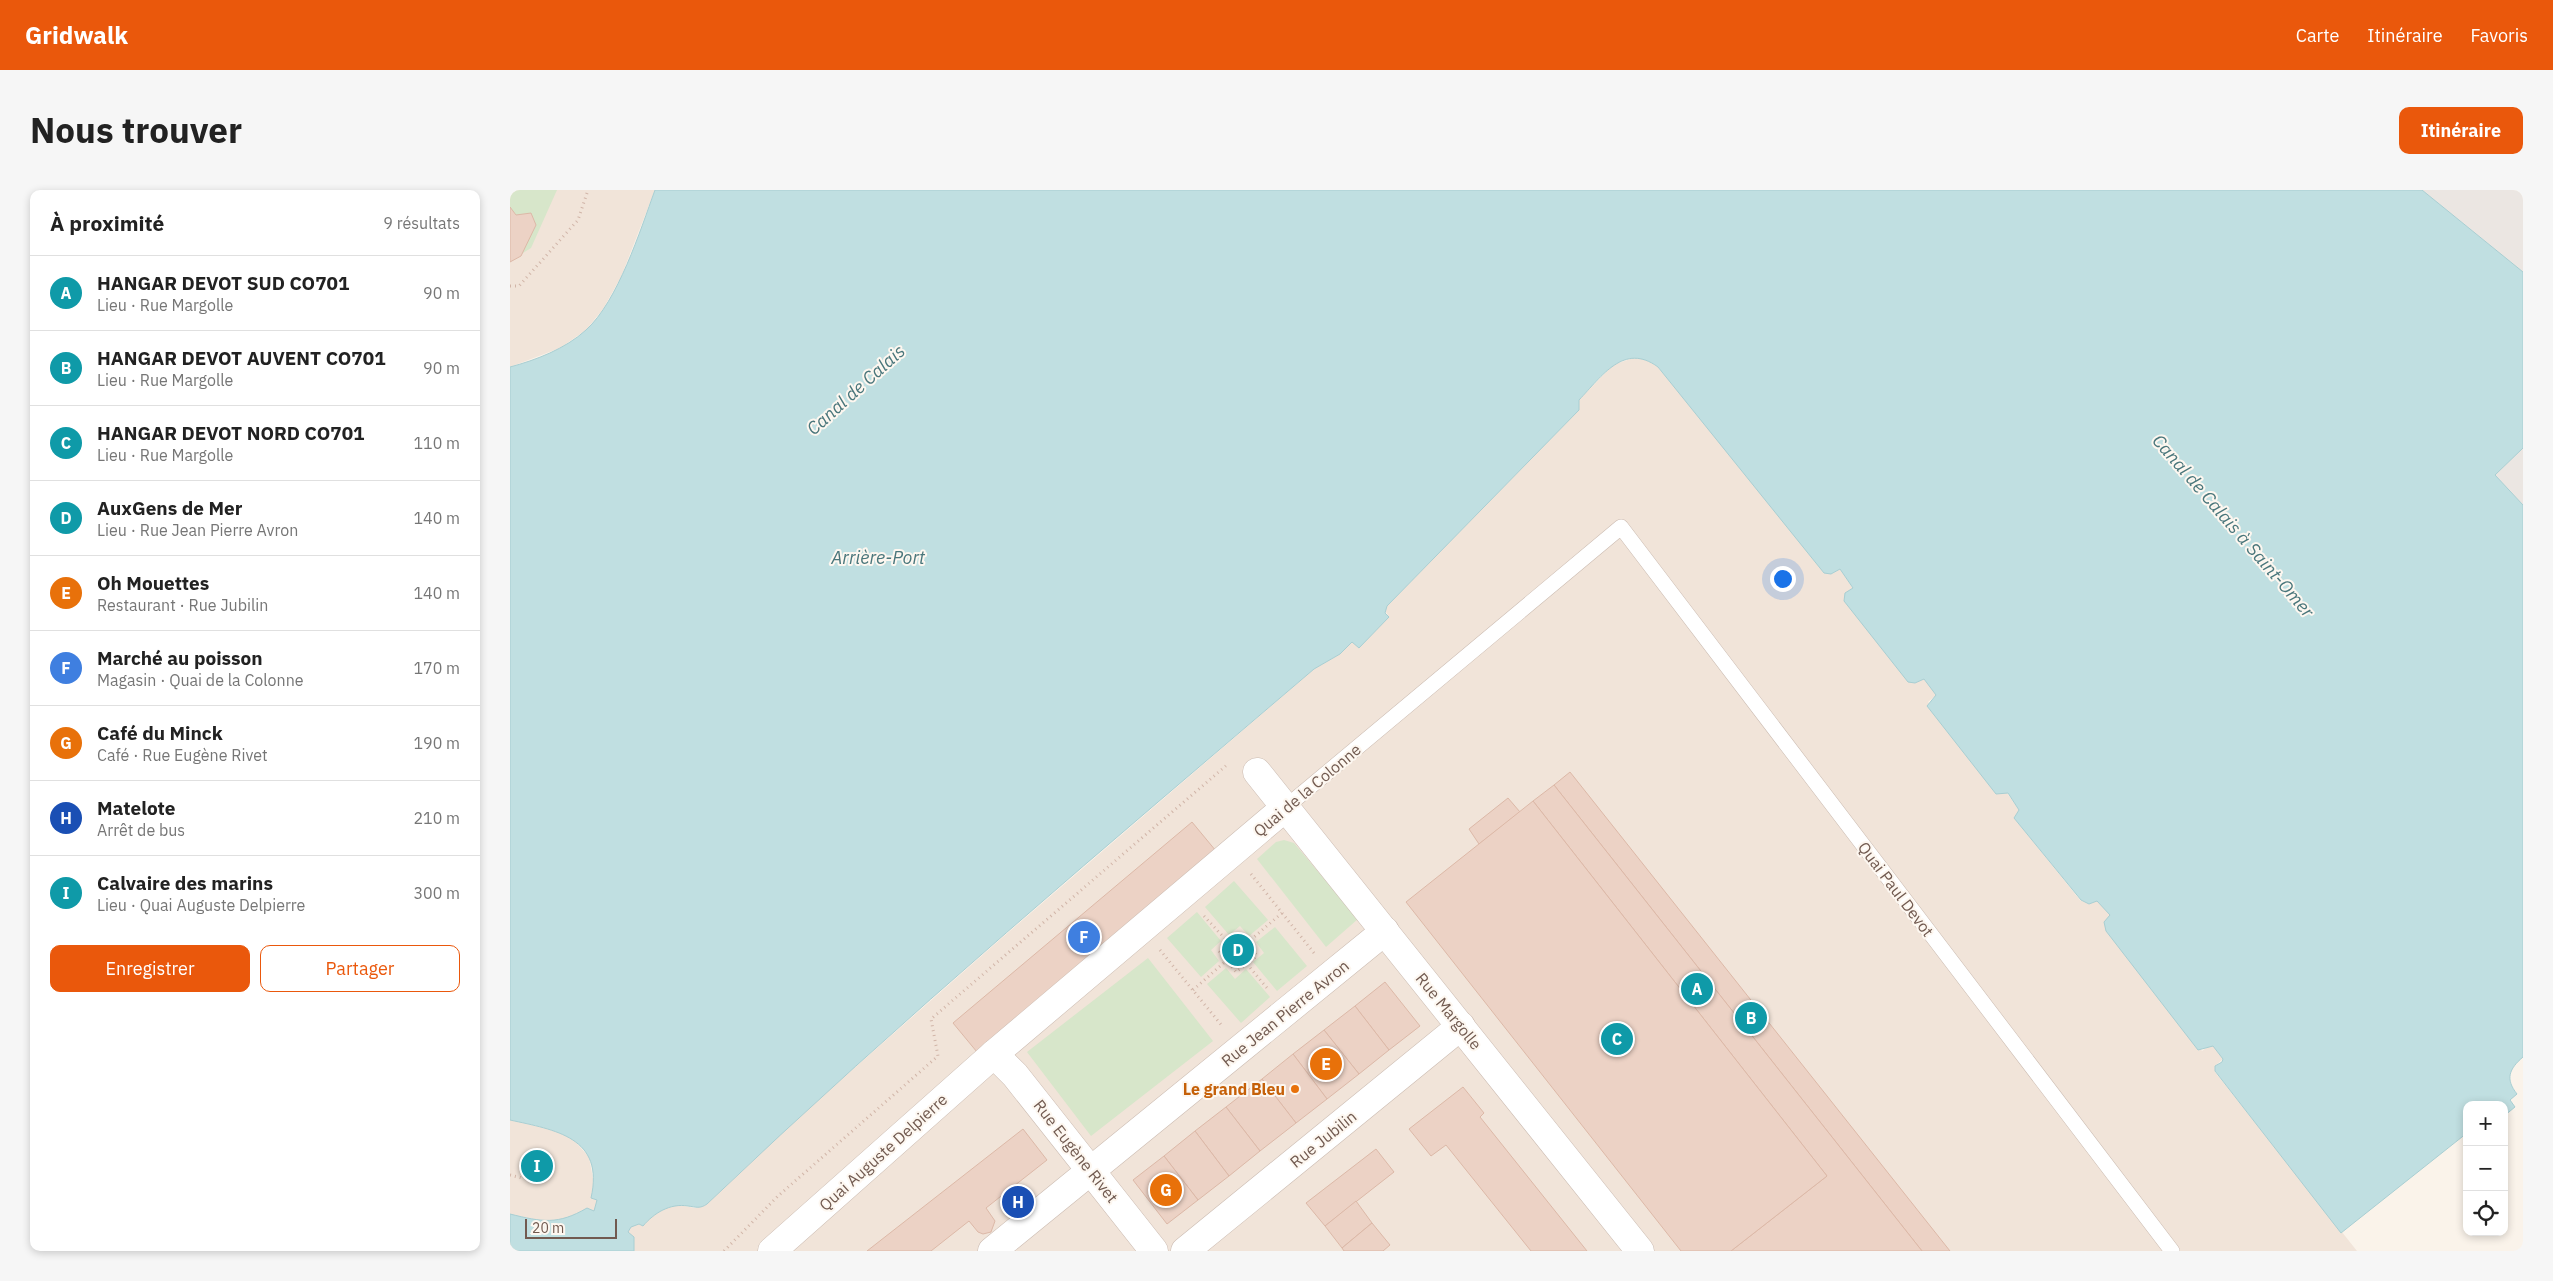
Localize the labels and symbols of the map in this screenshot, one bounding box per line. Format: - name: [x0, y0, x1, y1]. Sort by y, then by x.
- water label: Canal de Calais: [802, 339, 910, 440]
- water label: Canal de Calais à Saint-Omer: [2148, 429, 2319, 622]
- water label: Arrière-Port: [830, 546, 926, 569]
- your location: [1770, 566, 1796, 592]
- street label: Quai de la Colonne: [1249, 739, 1365, 841]
- street label: Quai Paul Devot: [1854, 838, 1938, 940]
- pin: F: [1068, 918, 1100, 956]
- pin: D: [1222, 931, 1254, 969]
- street label: Rue Jean Pierre Avron: [1217, 955, 1353, 1071]
- street label: Rue Margolle: [1412, 968, 1486, 1054]
- pin: A: [1681, 970, 1713, 1008]
- pin: B: [1735, 999, 1767, 1037]
- pin: C: [1601, 1020, 1633, 1058]
- pin: E: [1310, 1045, 1342, 1083]
- place label: Le grand Bleu: [1183, 1079, 1285, 1099]
- marker: Le grand Bleu: [1289, 1083, 1301, 1095]
- street label: Quai Auguste Delpierre: [815, 1089, 951, 1215]
- street label: Rue Eugène Rivet: [1029, 1095, 1123, 1207]
- street label: Rue Jubilin: [1286, 1106, 1360, 1172]
- pin: I: [521, 1147, 553, 1185]
- pin: G: [1150, 1171, 1182, 1209]
- pin: H: [1002, 1183, 1034, 1221]
- scale bar: [525, 1216, 618, 1239]

